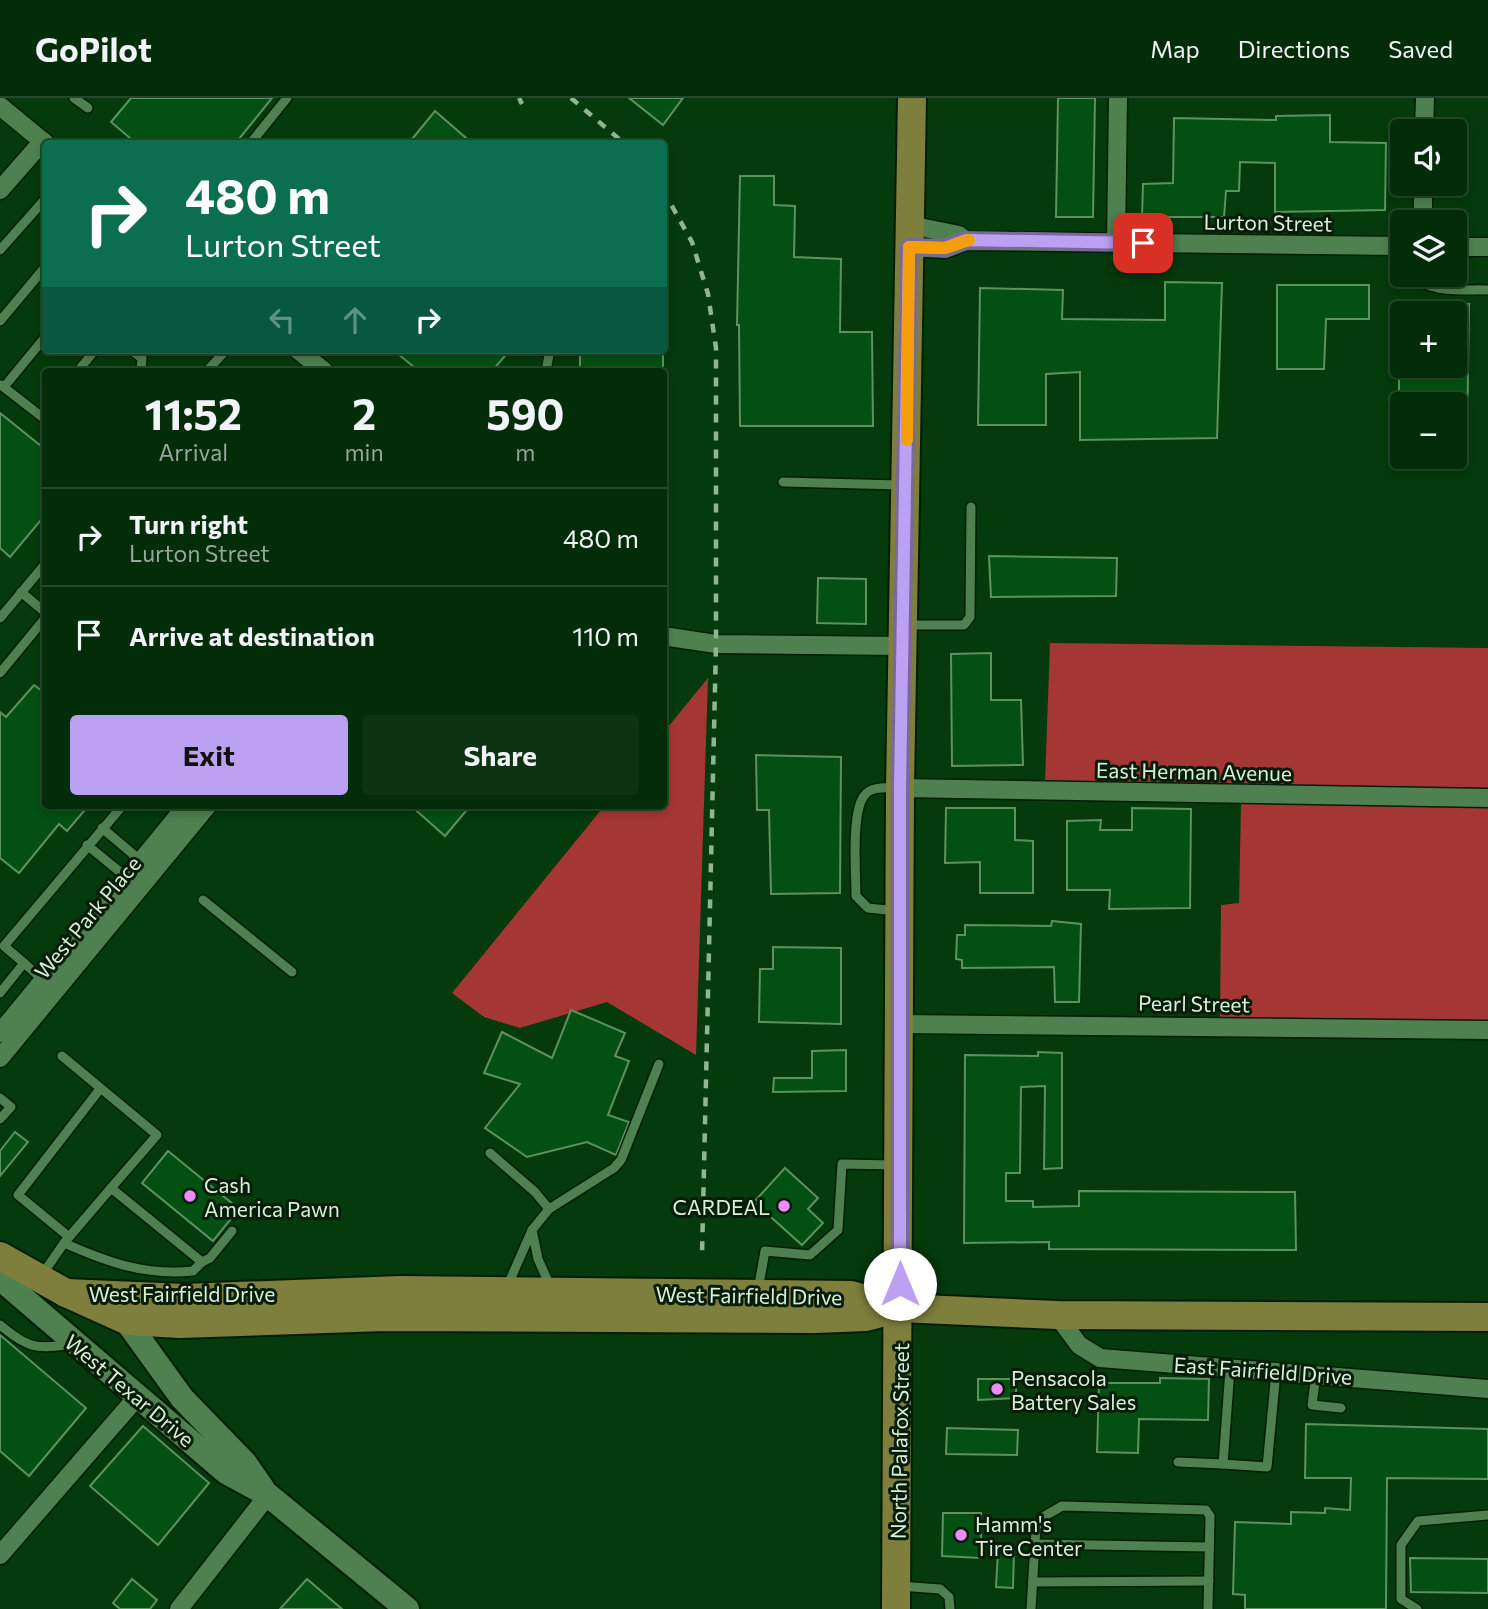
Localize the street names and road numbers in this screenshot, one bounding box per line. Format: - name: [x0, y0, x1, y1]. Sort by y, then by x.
- street label: Lurton Street: [1204, 208, 1332, 236]
- street label: East Herman Avenue: [1096, 757, 1292, 785]
- street label: West Park Place: [29, 851, 145, 983]
- street label: Pearl Street: [1138, 990, 1250, 1016]
- street label: West Fairfield Drive: [89, 1281, 275, 1306]
- street label: West Fairfield Drive: [656, 1281, 842, 1309]
- street label: West Texar Drive: [60, 1329, 200, 1451]
- street label: North Palafox Street: [885, 1343, 913, 1539]
- street label: East Fairfield Drive: [1173, 1351, 1353, 1389]

